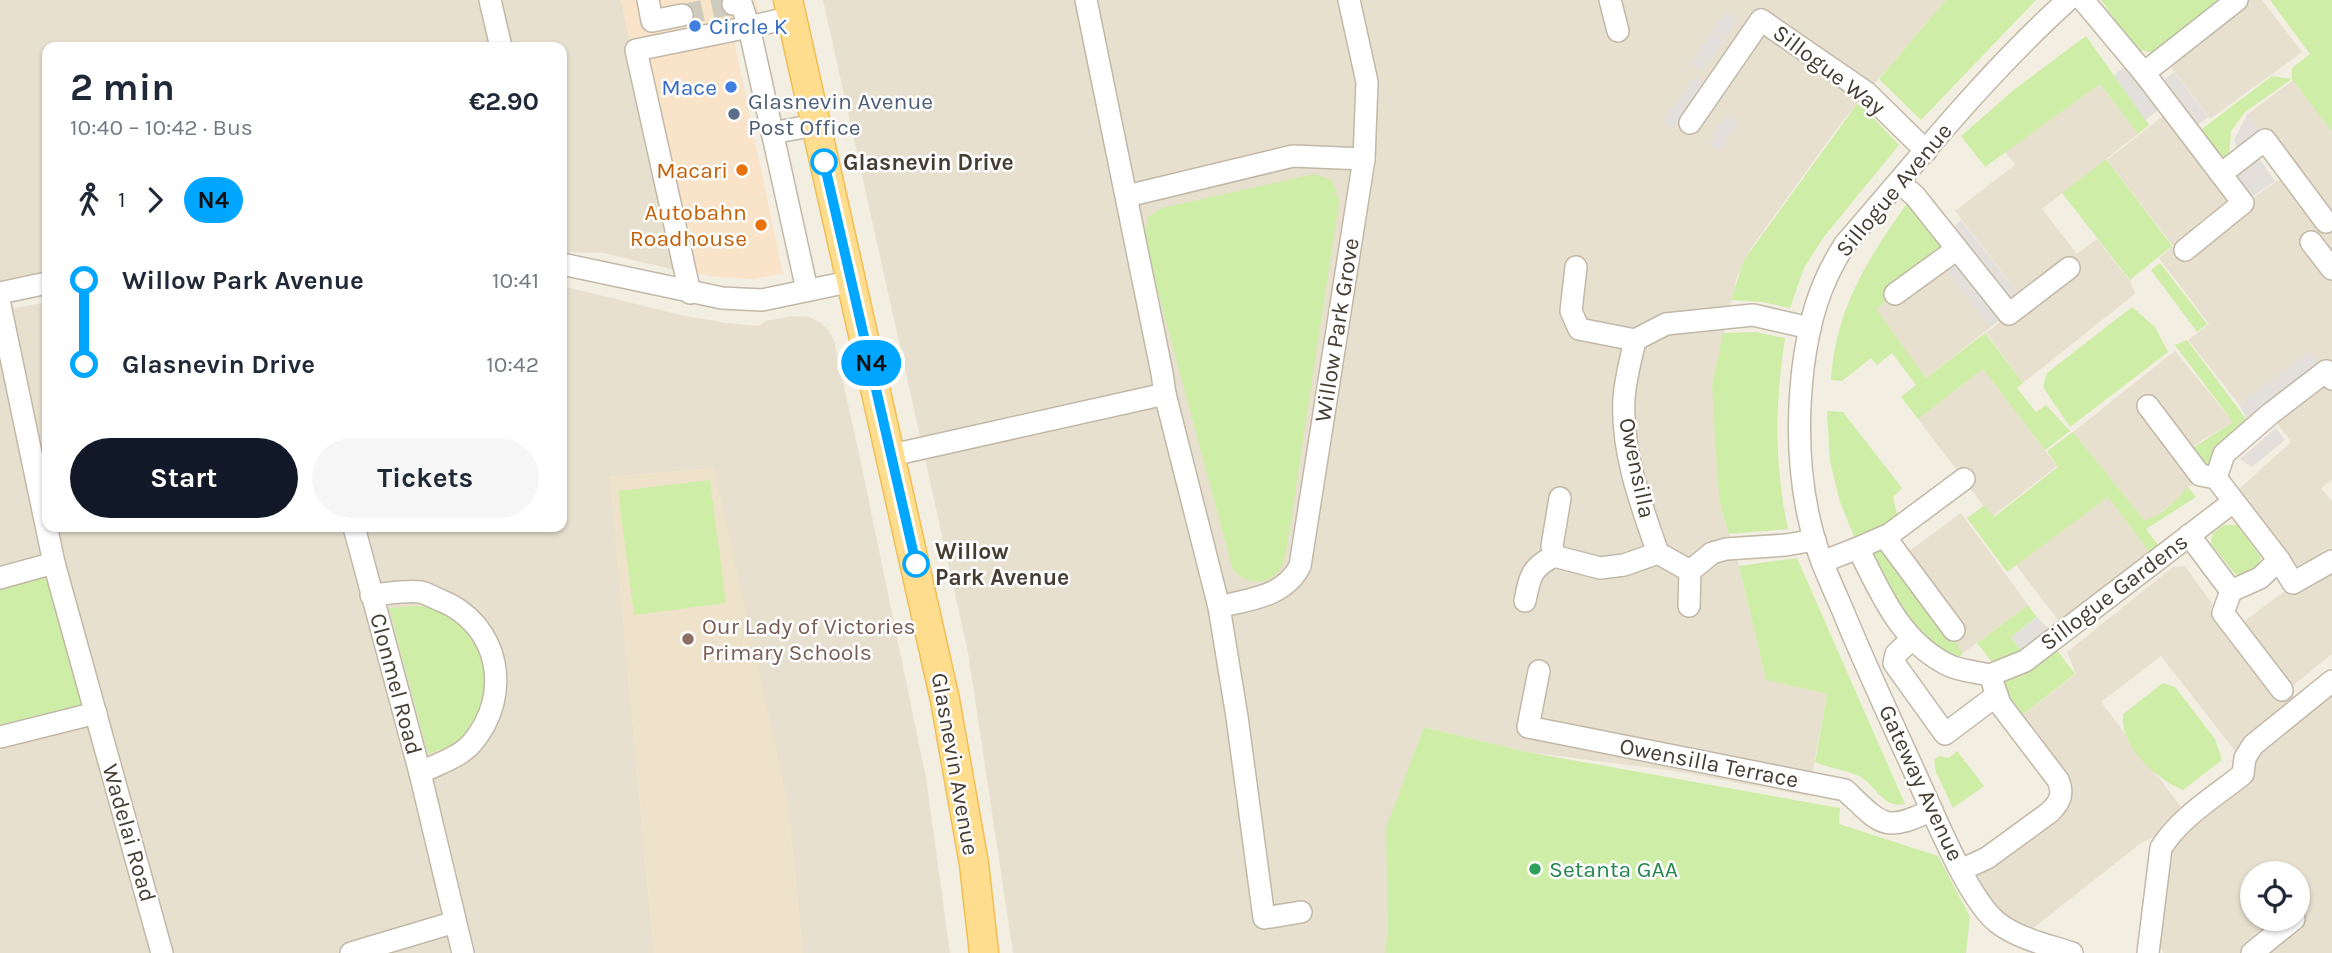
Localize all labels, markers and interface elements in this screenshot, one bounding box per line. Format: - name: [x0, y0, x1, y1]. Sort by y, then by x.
- place label: Circle K: [709, 13, 788, 40]
- marker: Circle K: [687, 18, 703, 34]
- street label: Sillogue Way: [1768, 19, 1891, 121]
- text: 2 min: [70, 65, 175, 110]
- place label: Mace: [661, 74, 717, 101]
- marker: Mace: [723, 79, 739, 95]
- text: €2.90: [469, 86, 539, 117]
- place label: Glasnevin Avenue Post Office: [748, 88, 933, 141]
- marker: Glasnevin Avenue Post Office: [726, 106, 742, 122]
- text: 10:40 – 10:42 · Bus: [70, 114, 253, 141]
- street label: Sillogue Avenue: [1830, 118, 1958, 262]
- marker: Glasnevin Drive: [811, 149, 837, 175]
- place label: Glasnevin Drive: [843, 149, 1014, 176]
- place label: Macari: [656, 157, 728, 184]
- marker: Macari: [734, 162, 750, 178]
- icon: walk: [70, 181, 108, 219]
- icon: forward: [136, 181, 174, 219]
- text: 1: [118, 186, 126, 213]
- text: N4: [198, 186, 229, 214]
- place label: Autobahn Roadhouse: [630, 199, 747, 252]
- marker: Autobahn Roadhouse: [753, 217, 769, 233]
- street label: Willow Park Grove: [1309, 236, 1365, 424]
- text: Willow Park Avenue: [122, 265, 364, 296]
- text: 10:41: [492, 267, 539, 294]
- line badge: N4: [840, 340, 903, 386]
- text: Glasnevin Drive: [122, 349, 315, 380]
- text: N4: [855, 349, 887, 377]
- text: 10:42: [486, 351, 539, 378]
- street label: Owensilla: [1613, 415, 1661, 521]
- button: Start: [70, 438, 298, 518]
- button: Tickets: [312, 438, 539, 518]
- street label: Sillogue Gardens: [2035, 528, 2193, 656]
- place label: Willow Park Avenue: [935, 538, 1069, 591]
- marker: Willow Park Avenue: [903, 551, 929, 577]
- street label: Clonmel Road: [364, 610, 428, 758]
- place label: Our Lady of Victories Primary Schools: [702, 613, 916, 666]
- marker: Our Lady of Victories Primary Schools: [680, 631, 696, 647]
- street label: Glasnevin Avenue: [926, 670, 984, 858]
- street label: Gateway Avenue: [1873, 701, 1969, 865]
- street label: Owensilla Terrace: [1617, 732, 1801, 794]
- street label: Wadelai Road: [96, 761, 162, 905]
- place label: Setanta GAA: [1549, 856, 1678, 883]
- marker: Setanta GAA: [1527, 861, 1543, 877]
- map controls: [2240, 861, 2310, 931]
- button: locate: [2240, 861, 2310, 931]

